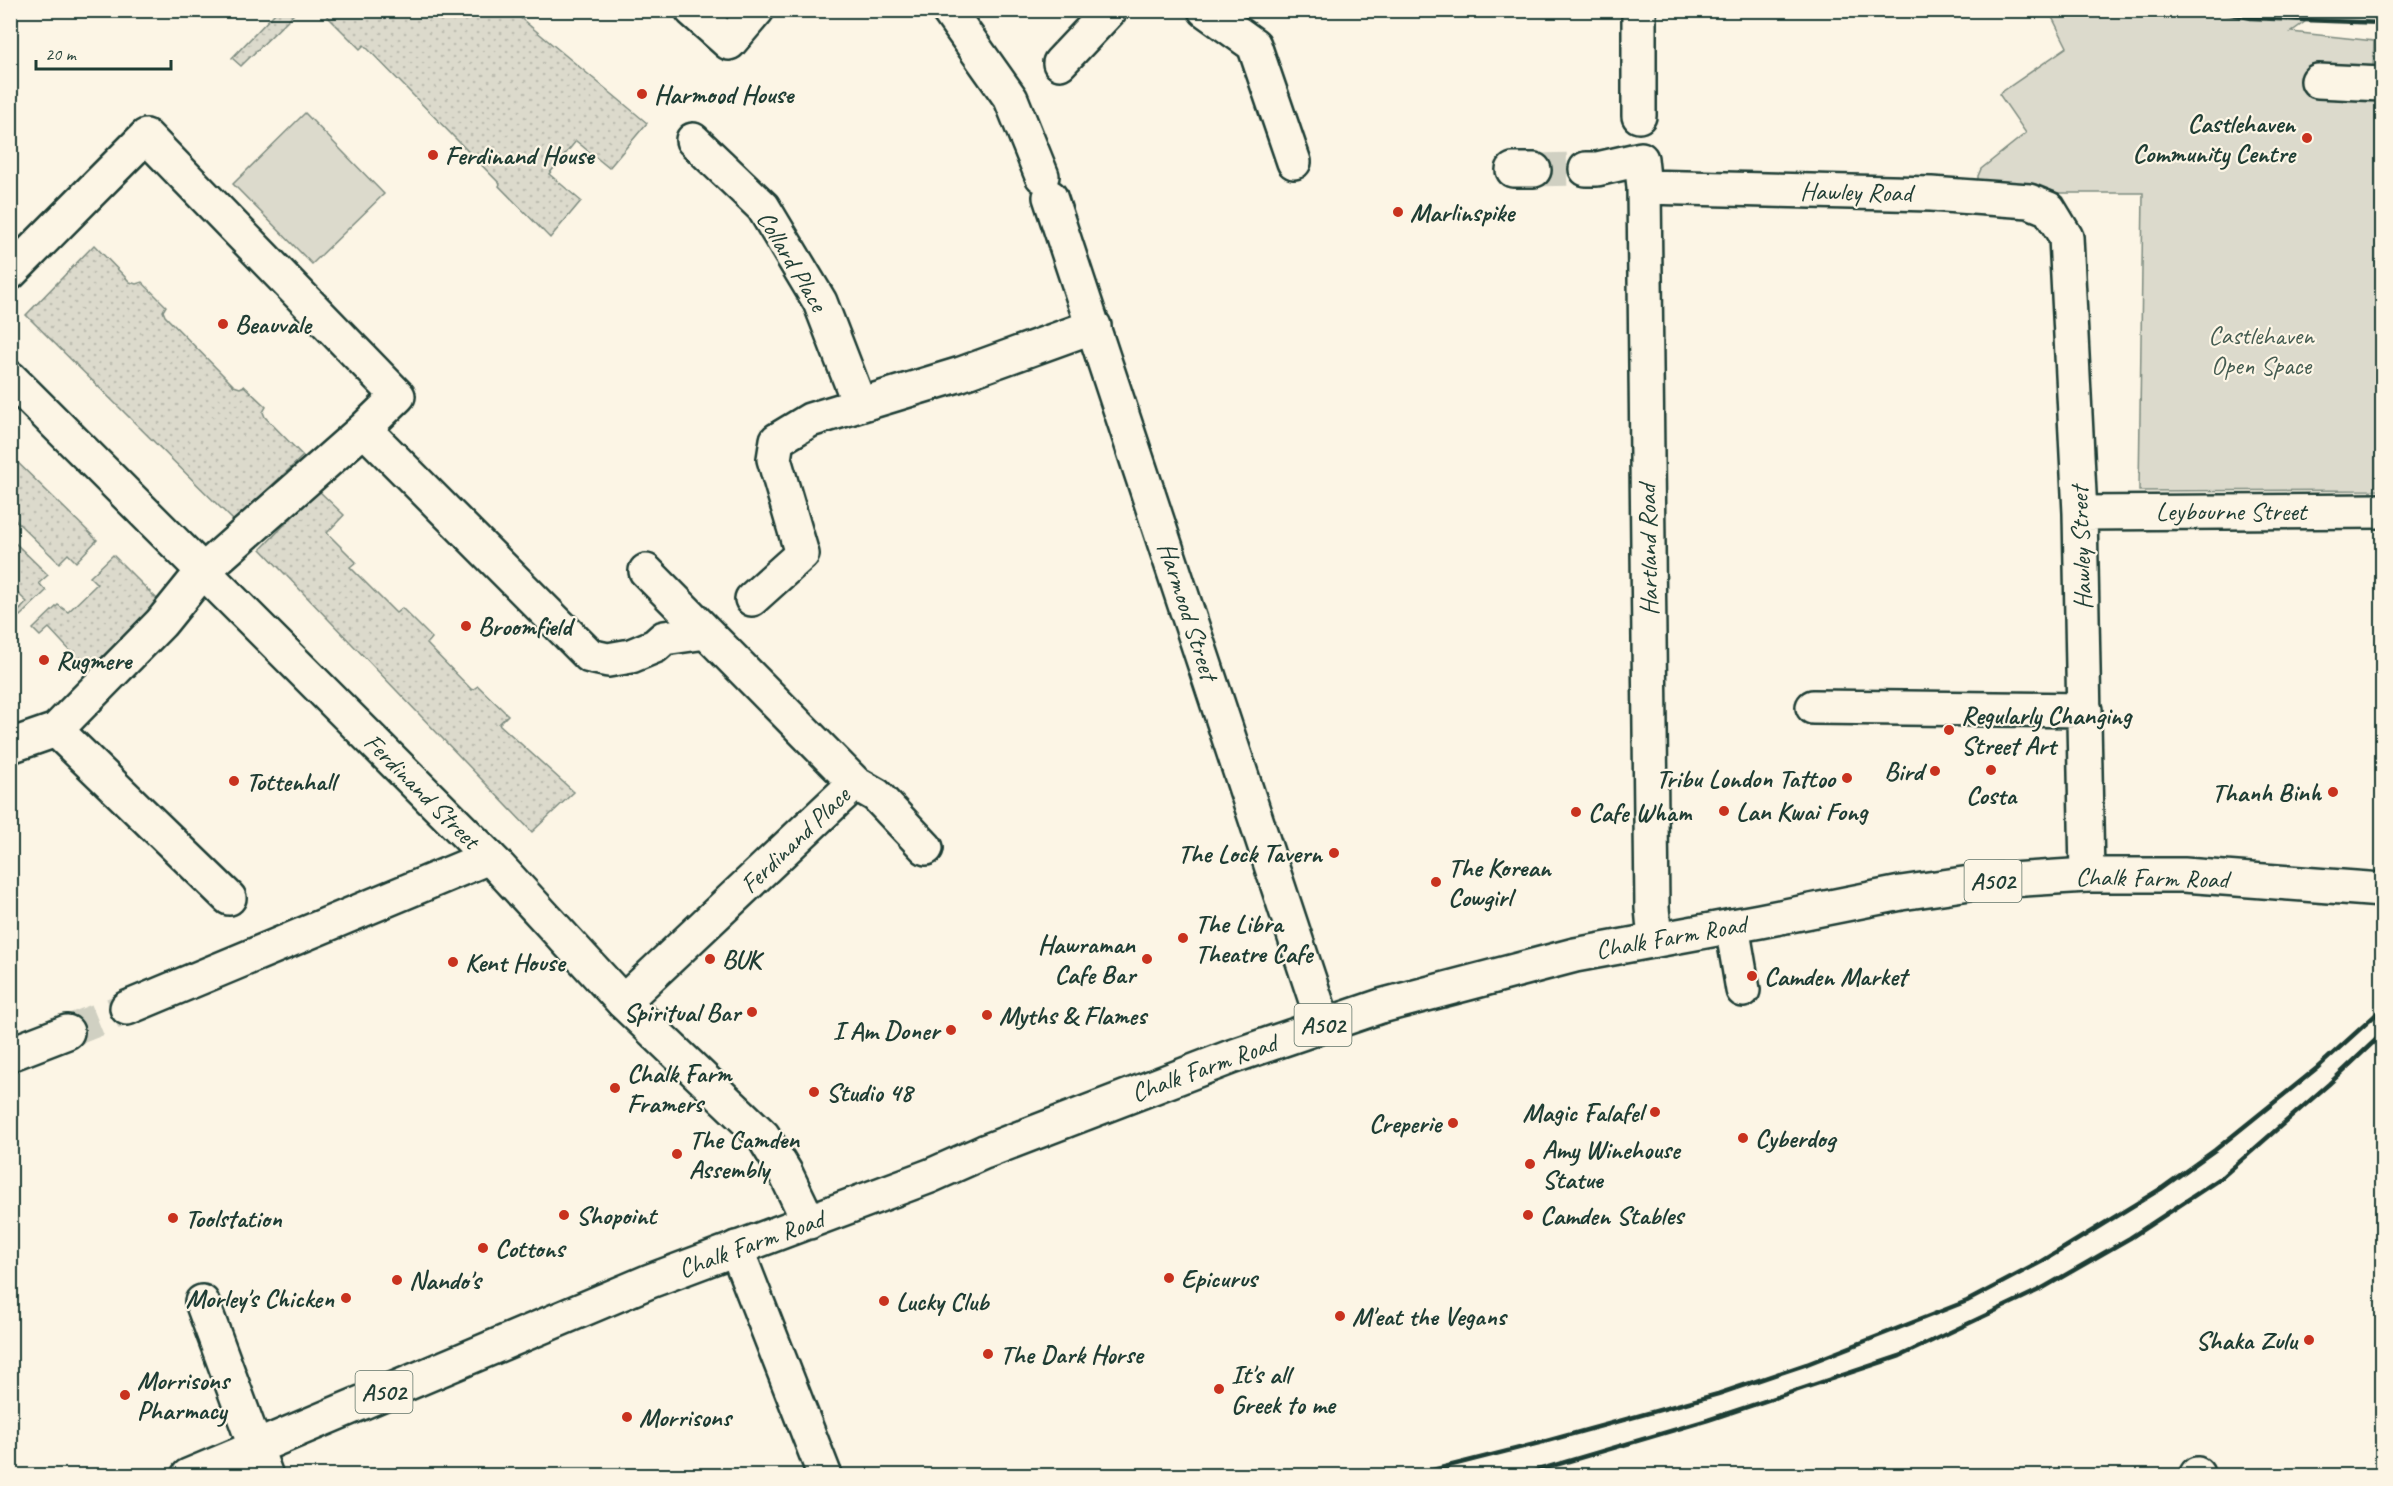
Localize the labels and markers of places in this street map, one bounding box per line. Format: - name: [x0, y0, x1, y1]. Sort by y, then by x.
- place label: Harmood House: [654, 78, 795, 111]
- marker: Harmood House: [635, 87, 649, 101]
- place label: Castlehaven Community Centre: [2132, 107, 2297, 170]
- marker: Castlehaven Community Centre: [2300, 131, 2314, 145]
- place label: Ferdinand House: [445, 139, 596, 172]
- marker: Ferdinand House: [426, 148, 440, 162]
- place label: Marlinspike: [1410, 196, 1516, 229]
- marker: Marlinspike: [1391, 205, 1405, 219]
- place label: Beauvale: [235, 308, 313, 341]
- marker: Beauvale: [216, 317, 230, 331]
- place label: Broomfield: [478, 610, 576, 643]
- marker: Broomfield: [459, 619, 473, 633]
- place label: Rugmere: [56, 644, 133, 677]
- marker: Rugmere: [37, 653, 51, 667]
- place label: Regularly Changing Street Art: [1961, 699, 2134, 762]
- marker: Regularly Changing Street Art: [1942, 723, 1956, 737]
- place label: Bird: [1884, 755, 1928, 788]
- place label: Tribu London Tattoo: [1656, 762, 1837, 795]
- marker: Costa: [1984, 763, 1998, 777]
- marker: Bird: [1928, 764, 1942, 778]
- place label: Tottenhall: [246, 765, 341, 798]
- marker: Tribu London Tattoo: [1840, 771, 1854, 785]
- marker: Tottenhall: [227, 774, 241, 788]
- place label: Thanh Binh: [2212, 776, 2322, 809]
- place label: Costa: [1966, 779, 2018, 812]
- marker: Thanh Binh: [2326, 785, 2340, 799]
- place label: Lan Kwai Fong: [1736, 795, 1870, 828]
- place label: Cafe Wham: [1588, 796, 1692, 829]
- marker: Lan Kwai Fong: [1717, 804, 1731, 818]
- marker: Cafe Wham: [1569, 805, 1583, 819]
- place label: The Lock Tavern: [1178, 837, 1324, 870]
- marker: The Lock Tavern: [1327, 846, 1341, 860]
- place label: The Korean Cowgirl: [1448, 851, 1553, 914]
- marker: The Korean Cowgirl: [1429, 875, 1443, 889]
- place label: The Libra Theatre Cafe: [1195, 907, 1315, 970]
- place label: Hawraman Cafe Bar: [1038, 928, 1138, 991]
- marker: The Libra Theatre Cafe: [1176, 931, 1190, 945]
- place label: BUK: [722, 943, 765, 976]
- place label: Kent House: [465, 946, 567, 979]
- marker: BUK: [703, 952, 717, 966]
- marker: Hawraman Cafe Bar: [1140, 952, 1154, 966]
- marker: Kent House: [446, 955, 460, 969]
- place label: Camden Market: [1764, 960, 1911, 993]
- marker: Camden Market: [1745, 969, 1759, 983]
- place label: Spiritual Bar: [623, 996, 743, 1029]
- place label: Myths & Flames: [999, 999, 1149, 1032]
- marker: Spiritual Bar: [745, 1005, 759, 1019]
- marker: Myths & Flames: [980, 1008, 994, 1022]
- place label: I Am Doner: [833, 1014, 942, 1047]
- marker: I Am Doner: [944, 1023, 958, 1037]
- place label: Chalk Farm Framers: [627, 1057, 734, 1120]
- place label: Studio 48: [826, 1076, 916, 1109]
- marker: Chalk Farm Framers: [608, 1081, 622, 1095]
- marker: Studio 48: [807, 1085, 821, 1099]
- place label: Magic Falafel: [1522, 1096, 1647, 1129]
- marker: Magic Falafel: [1648, 1105, 1662, 1119]
- place label: Creperie: [1369, 1107, 1443, 1140]
- marker: Creperie: [1446, 1116, 1460, 1130]
- place label: Cyberdog: [1755, 1122, 1838, 1155]
- place label: The Camden Assembly: [689, 1123, 800, 1186]
- marker: Cyberdog: [1736, 1131, 1750, 1145]
- place label: Amy Winehouse Statue: [1542, 1133, 1682, 1196]
- marker: The Camden Assembly: [670, 1147, 684, 1161]
- marker: Amy Winehouse Statue: [1523, 1157, 1537, 1171]
- place label: Shopoint: [576, 1199, 658, 1232]
- place label: Camden Stables: [1540, 1199, 1686, 1232]
- place label: Toolstation: [185, 1202, 283, 1235]
- marker: Shopoint: [557, 1208, 571, 1222]
- marker: Camden Stables: [1521, 1208, 1535, 1222]
- marker: Toolstation: [166, 1211, 180, 1225]
- place label: Cottons: [495, 1232, 567, 1265]
- marker: Cottons: [476, 1241, 490, 1255]
- place label: Epicurus: [1181, 1262, 1260, 1295]
- place label: Nando's: [409, 1264, 484, 1297]
- marker: Epicurus: [1162, 1271, 1176, 1285]
- marker: Nando's: [390, 1273, 404, 1287]
- place label: Morley's Chicken: [186, 1282, 335, 1315]
- place label: Lucky Club: [896, 1285, 990, 1318]
- marker: Morley's Chicken: [339, 1291, 353, 1305]
- marker: Lucky Club: [877, 1294, 891, 1308]
- place label: M'eat the Vegans: [1352, 1300, 1509, 1333]
- marker: M'eat the Vegans: [1333, 1309, 1347, 1323]
- place label: Shaka Zulu: [2196, 1324, 2299, 1357]
- marker: Shaka Zulu: [2302, 1333, 2316, 1347]
- place label: The Dark Horse: [1000, 1338, 1145, 1371]
- marker: The Dark Horse: [981, 1347, 995, 1361]
- place label: It's all Greek to me: [1231, 1358, 1337, 1421]
- place label: Morrisons Pharmacy: [137, 1364, 232, 1427]
- marker: It's all Greek to me: [1212, 1382, 1226, 1396]
- marker: Morrisons Pharmacy: [118, 1388, 132, 1402]
- place label: Morrisons: [639, 1401, 734, 1434]
- marker: Morrisons: [620, 1410, 634, 1424]

